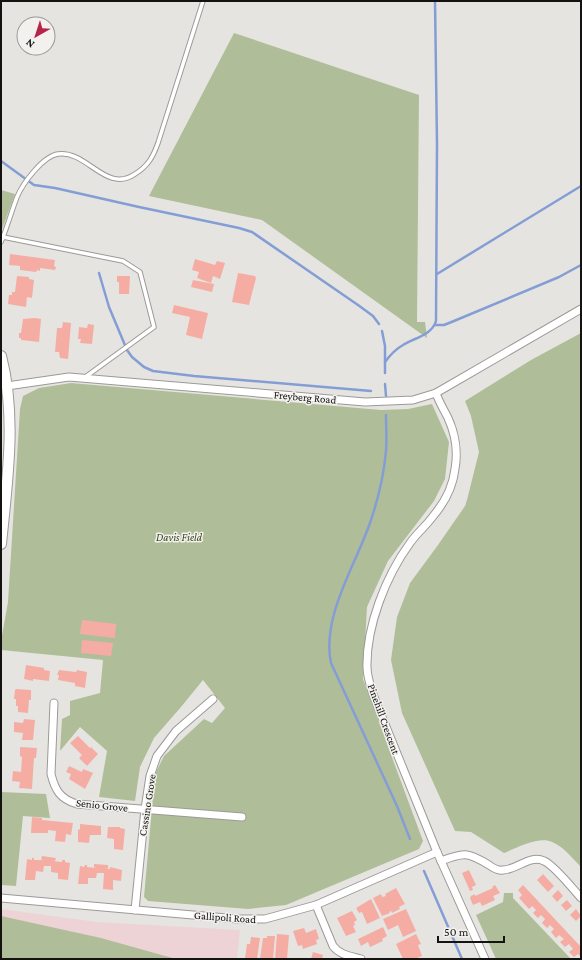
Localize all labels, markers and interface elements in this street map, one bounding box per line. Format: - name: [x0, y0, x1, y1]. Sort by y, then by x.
- north arrow: [16, 16, 56, 56]
- text: N: [23, 36, 36, 51]
- street label: Freyberg Road: [273, 388, 337, 407]
- park label: Davis Field: [156, 531, 203, 543]
- street label: Pinehill Crescent: [366, 682, 402, 756]
- street label: Cassino Grove: [136, 773, 158, 837]
- street label: Senio Grove: [75, 796, 129, 814]
- street label: Gallipoli Road: [194, 909, 257, 926]
- scale bar: [438, 918, 504, 944]
- text: 50 m: [444, 925, 469, 939]

